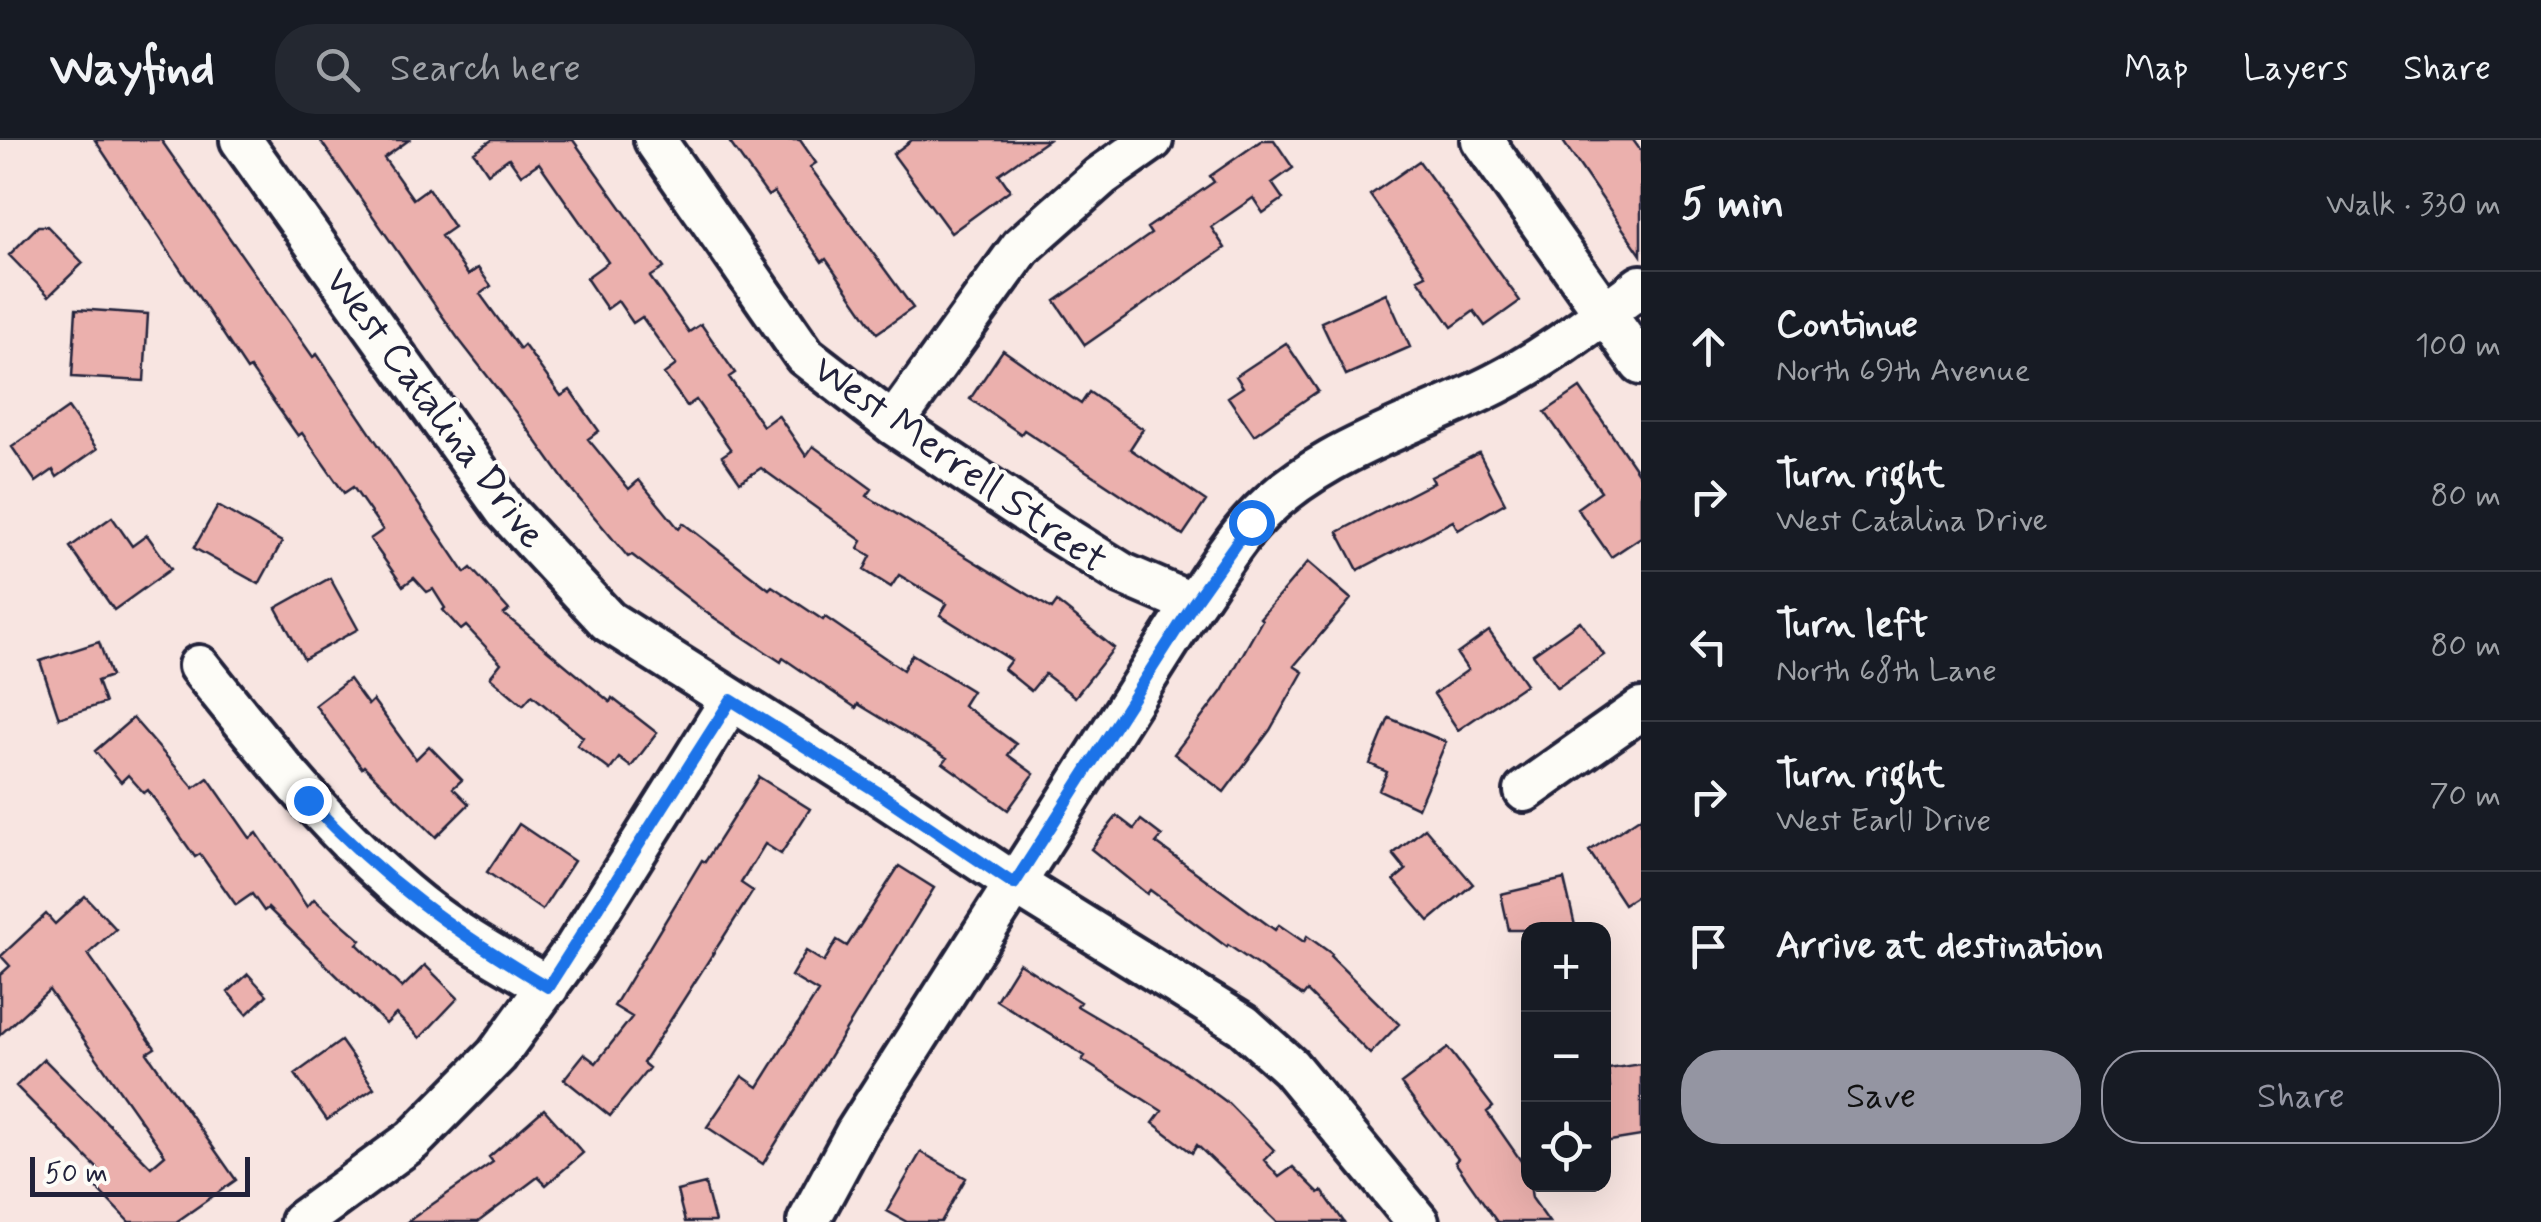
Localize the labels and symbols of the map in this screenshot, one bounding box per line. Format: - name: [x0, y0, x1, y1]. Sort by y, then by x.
- street label: West Catalina Drive: [312, 258, 557, 560]
- street label: West Merrell Street: [802, 344, 1117, 587]
- route start: [1229, 500, 1275, 546]
- route end: [286, 778, 332, 824]
- scale bar: [30, 1152, 250, 1196]

